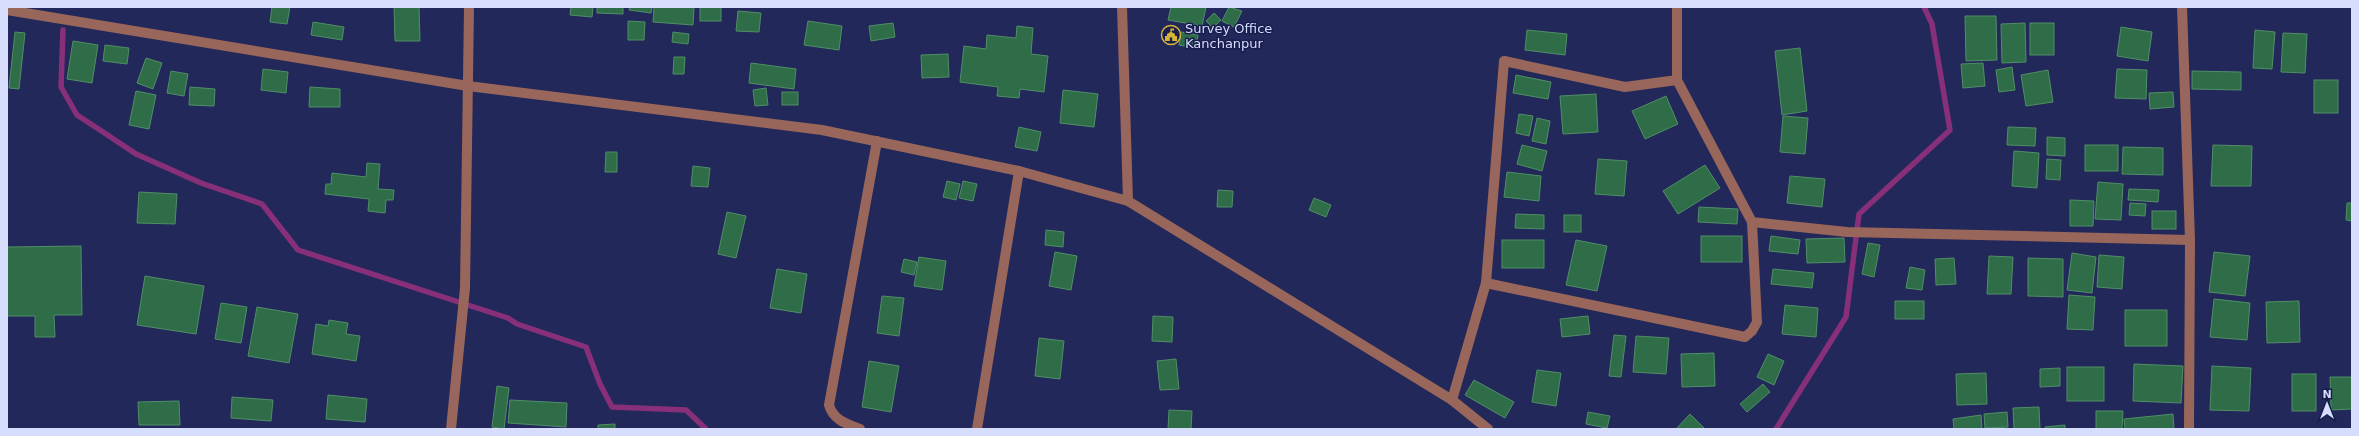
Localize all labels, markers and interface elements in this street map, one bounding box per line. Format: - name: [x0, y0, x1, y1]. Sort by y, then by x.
- place label: Survey Office Kanchanpur: [1185, 21, 1272, 51]
- public building icon: Survey Office Kanchanpur: [1160, 24, 1182, 46]
- north arrow: [2307, 384, 2347, 424]
- text: N: [2322, 388, 2332, 401]

